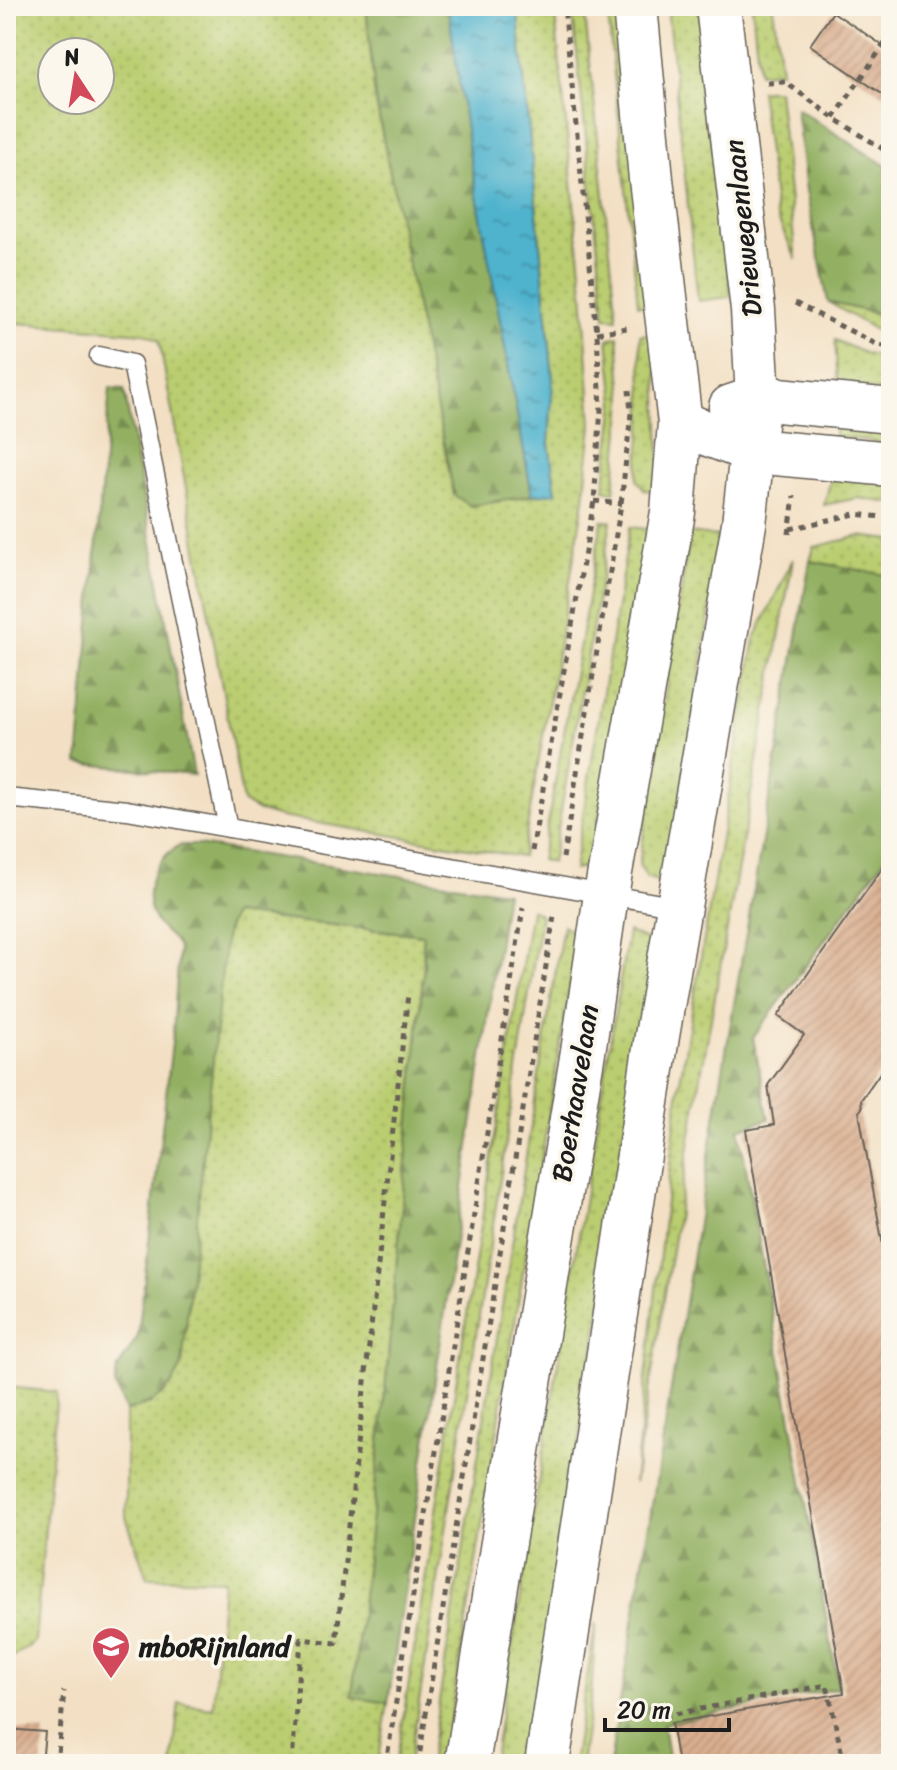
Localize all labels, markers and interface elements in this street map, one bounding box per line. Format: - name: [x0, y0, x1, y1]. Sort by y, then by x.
- north arrow: [36, 36, 116, 116]
- text: N: [59, 36, 84, 78]
- street label: Driewegenlaan: [709, 137, 777, 319]
- street label: Boerhaavelaan: [537, 1001, 613, 1185]
- place label: mboRijnland: [138, 1622, 292, 1671]
- school or university icon: mboRijnland: [90, 1625, 132, 1680]
- scale bar: [605, 1682, 729, 1732]
- text: 20 m: [617, 1689, 671, 1731]

